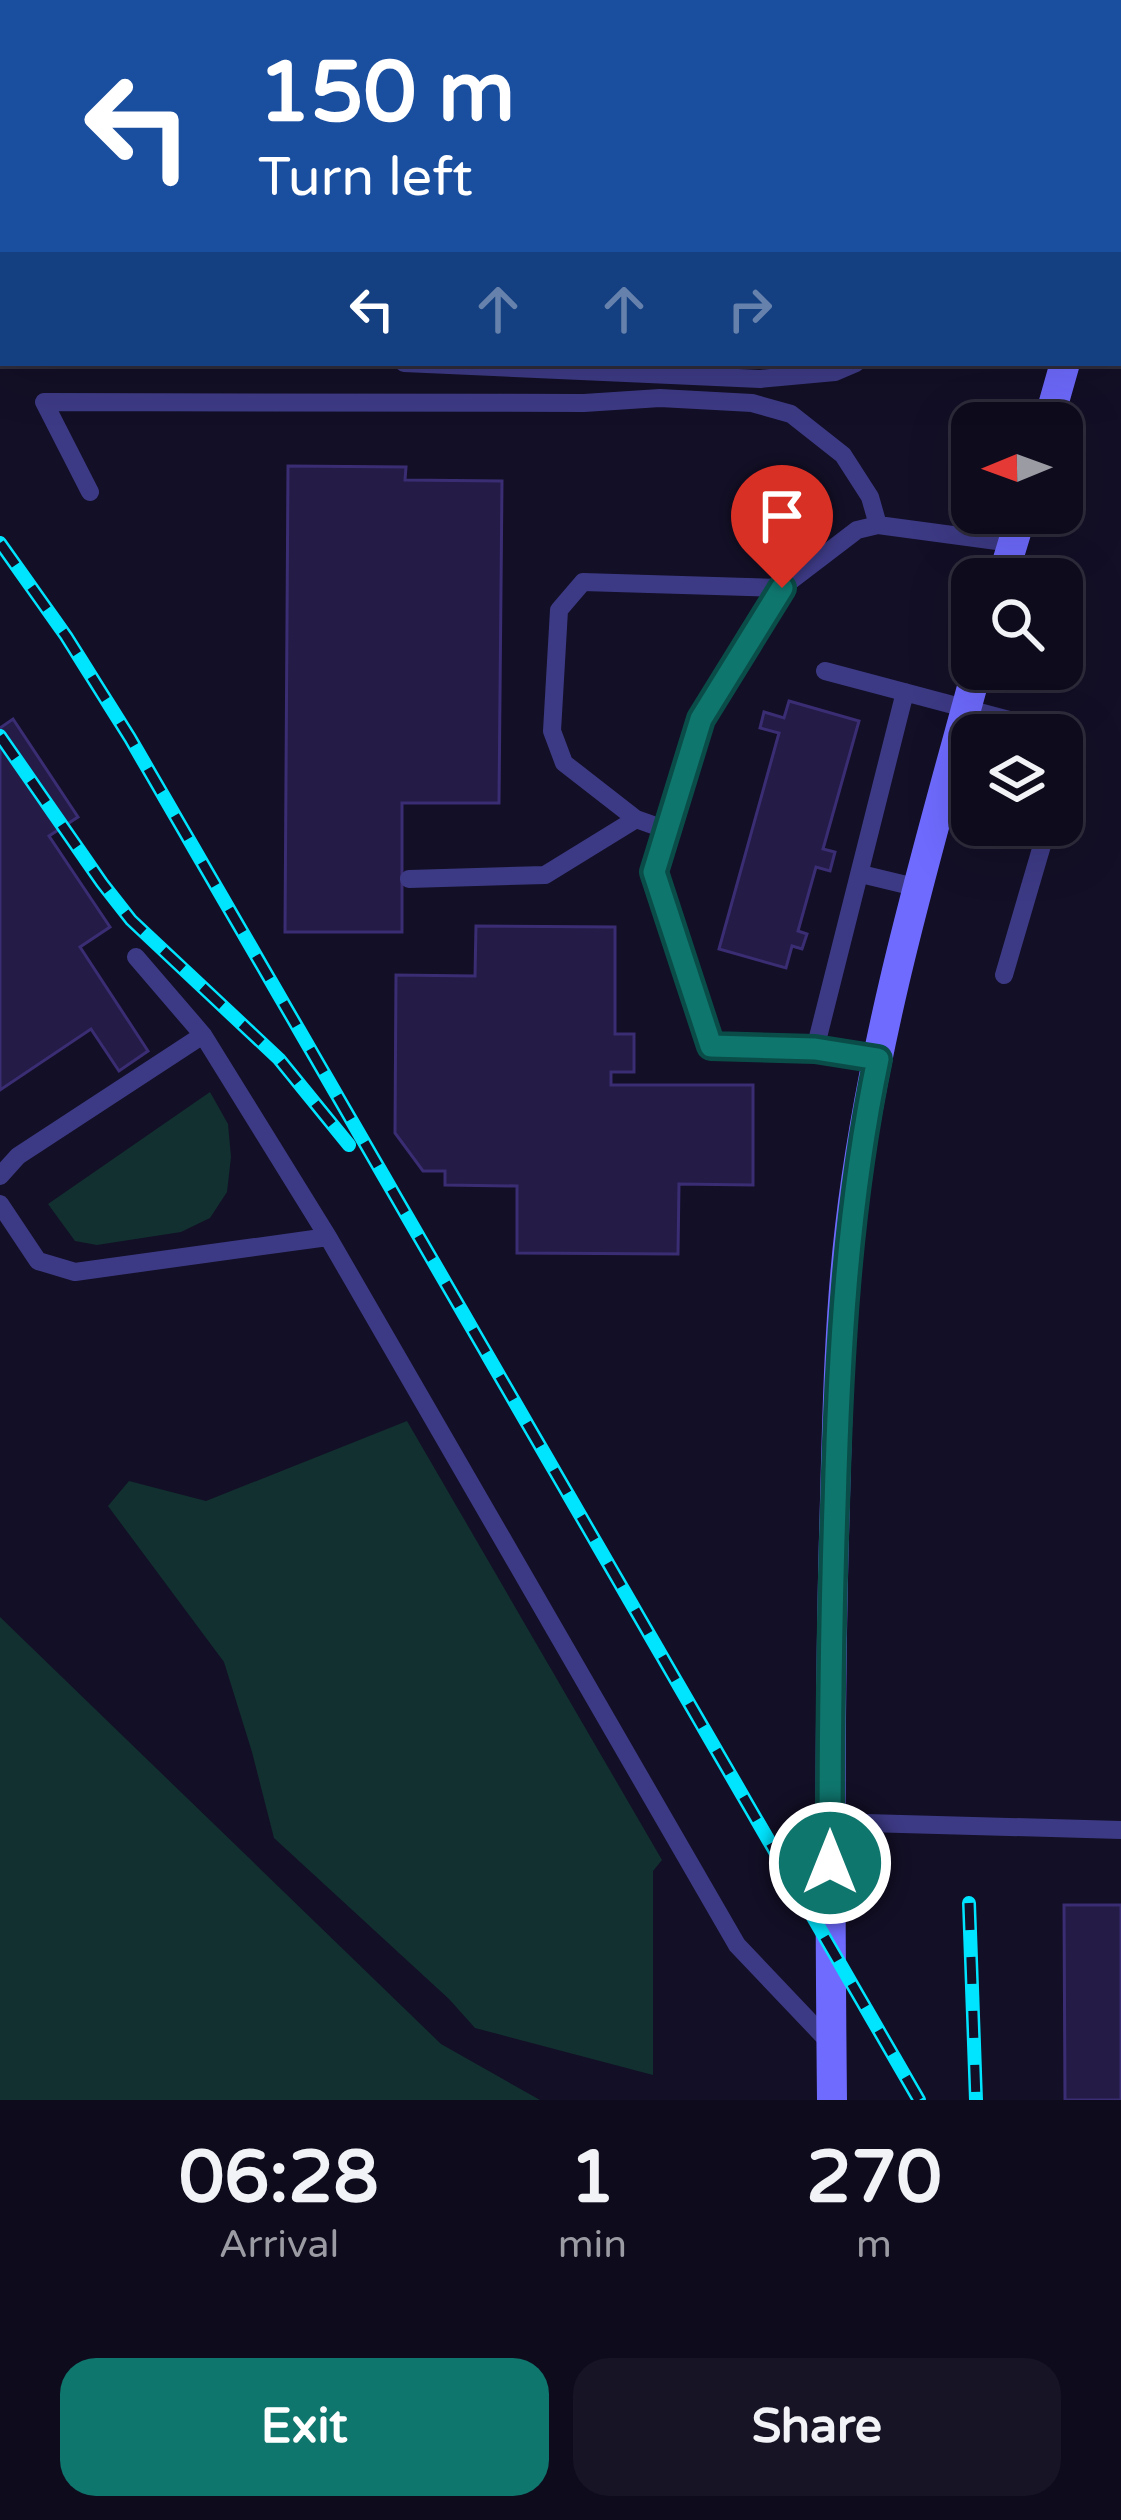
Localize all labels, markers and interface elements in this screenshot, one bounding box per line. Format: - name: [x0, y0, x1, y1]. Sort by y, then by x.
- text: 150 m: [258, 43, 515, 144]
- icon: left: [60, 48, 216, 204]
- text: Turn left: [258, 145, 473, 210]
- icon: left: [339, 276, 405, 342]
- icon: ahead: [465, 276, 531, 342]
- icon: ahead: [591, 276, 657, 342]
- icon: right: [717, 276, 783, 342]
- north arrow: [951, 402, 1083, 534]
- map controls: [951, 402, 1083, 846]
- pin: [731, 465, 833, 588]
- icon: arrive: [749, 483, 815, 549]
- button: search: [951, 558, 1083, 690]
- button: layers: [951, 714, 1083, 846]
- position arrow: [767, 1800, 893, 1926]
- text: 06:28: [179, 2135, 379, 2222]
- text: 1: [570, 2135, 615, 2222]
- text: 270: [806, 2135, 942, 2222]
- text: Arrival: [219, 2221, 339, 2268]
- text: min: [558, 2221, 627, 2268]
- text: m: [856, 2221, 892, 2268]
- button: Exit: [60, 2358, 549, 2496]
- button: Share: [573, 2358, 1061, 2496]

